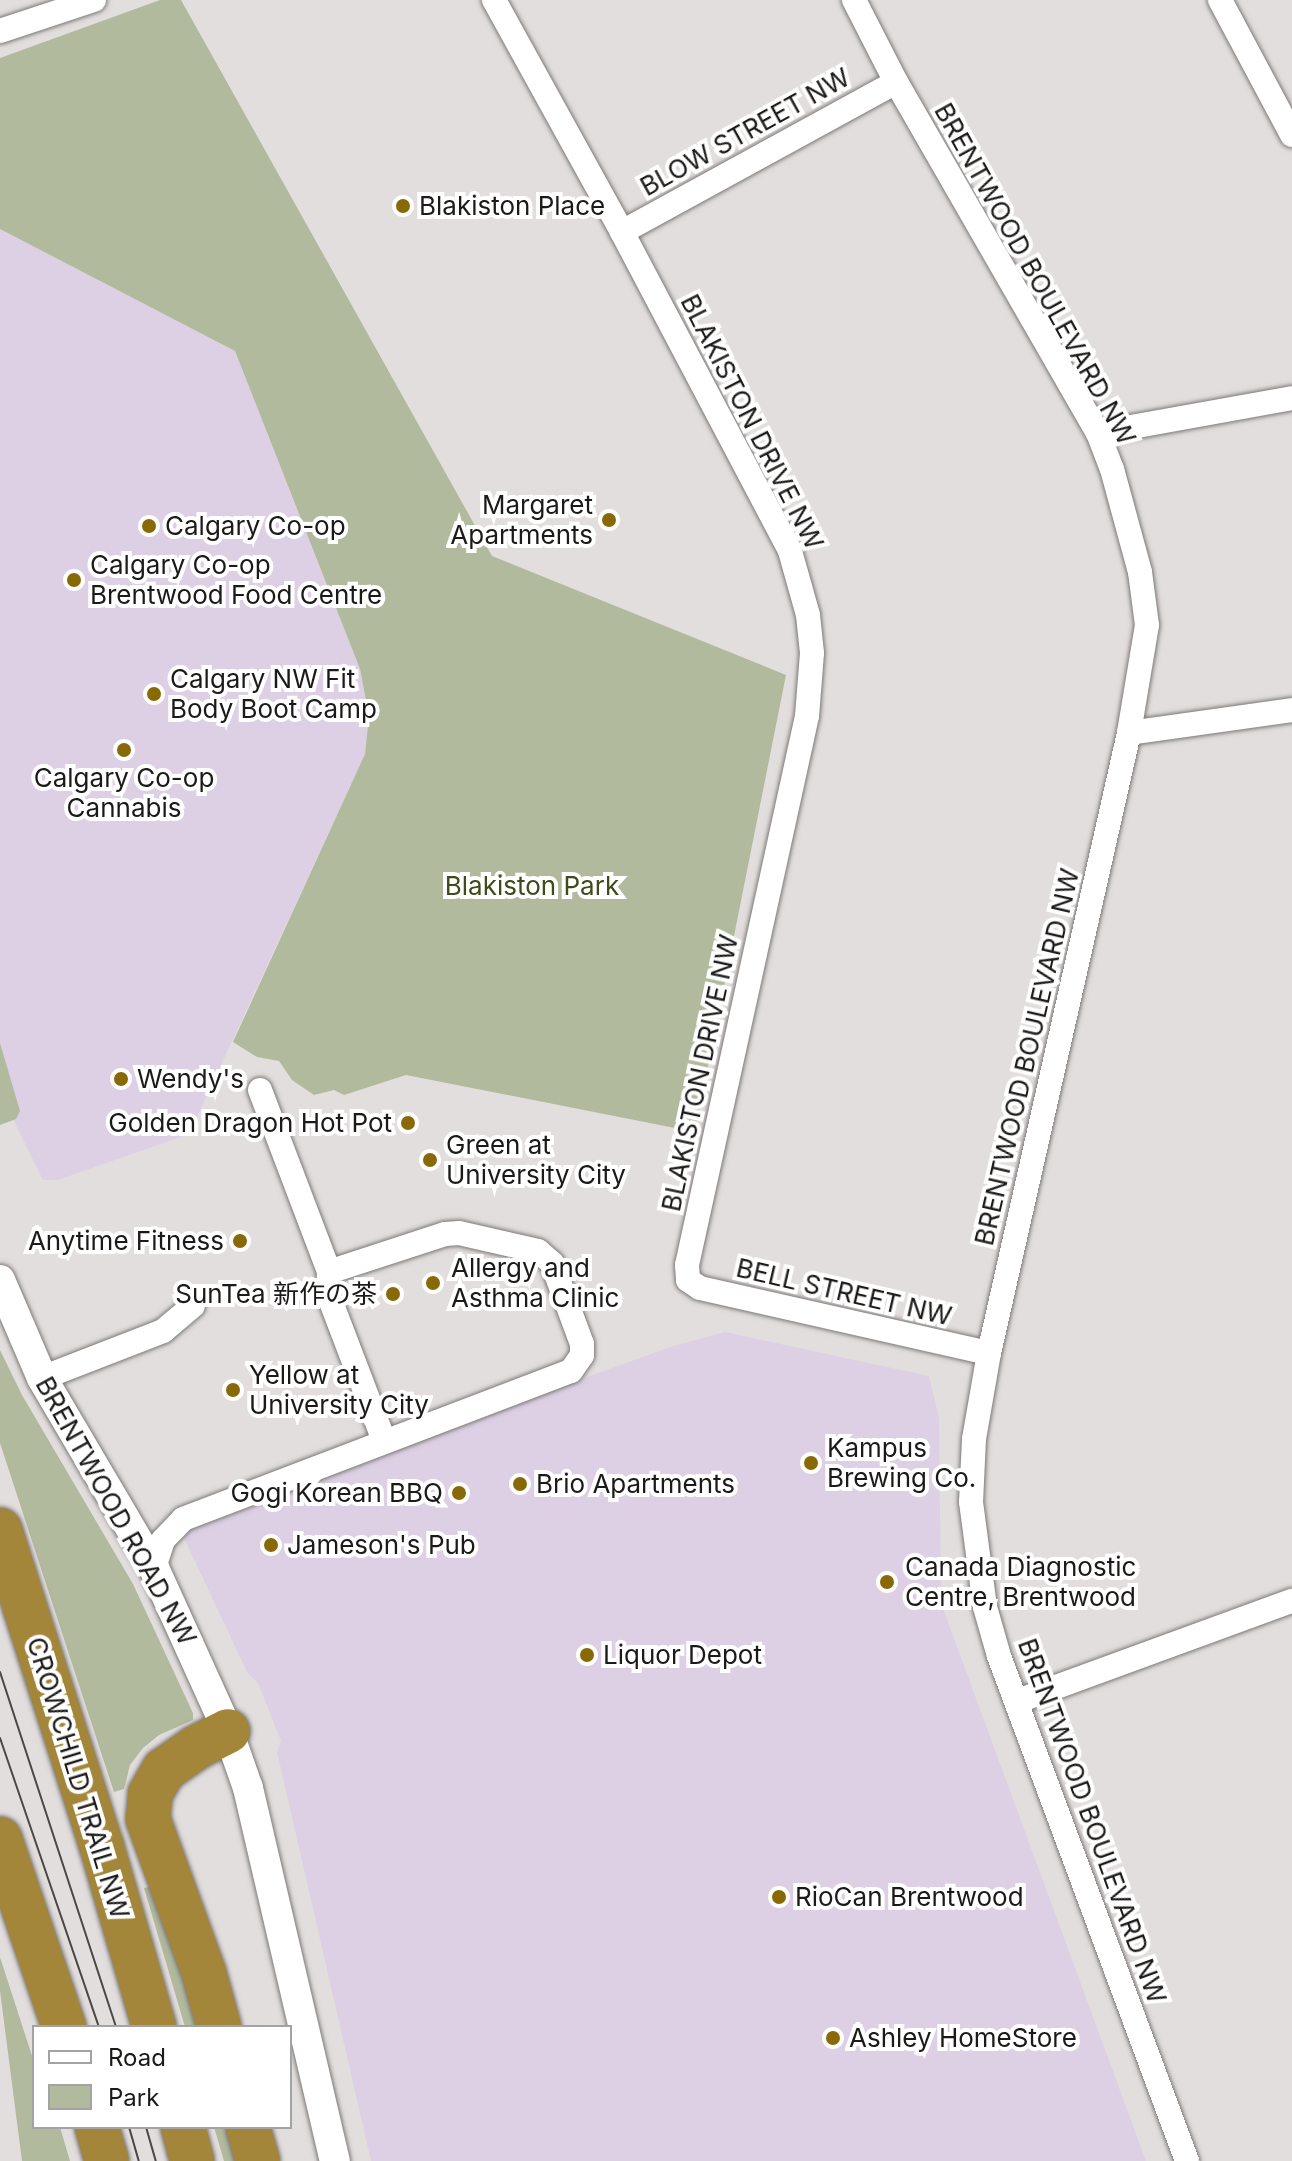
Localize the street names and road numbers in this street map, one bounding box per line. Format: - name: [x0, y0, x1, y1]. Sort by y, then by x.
- street label: BLOW STREET NW: [635, 62, 855, 202]
- street label: BRENTWOOD BOULEVARD NW: [928, 98, 1142, 450]
- street label: BLAKISTON DRIVE NW: [674, 289, 830, 555]
- street label: BRENTWOOD BOULEVARD NW: [968, 865, 1086, 1249]
- street label: BLAKISTON DRIVE NW: [655, 932, 745, 1214]
- street label: BELL STREET NW: [733, 1252, 955, 1332]
- street label: BRENTWOOD ROAD NW: [29, 1371, 203, 1651]
- street label: CROWCHILD TRAIL NW: [20, 1633, 136, 1923]
- street label: BRENTWOOD BOULEVARD NW: [1011, 1634, 1173, 2008]

